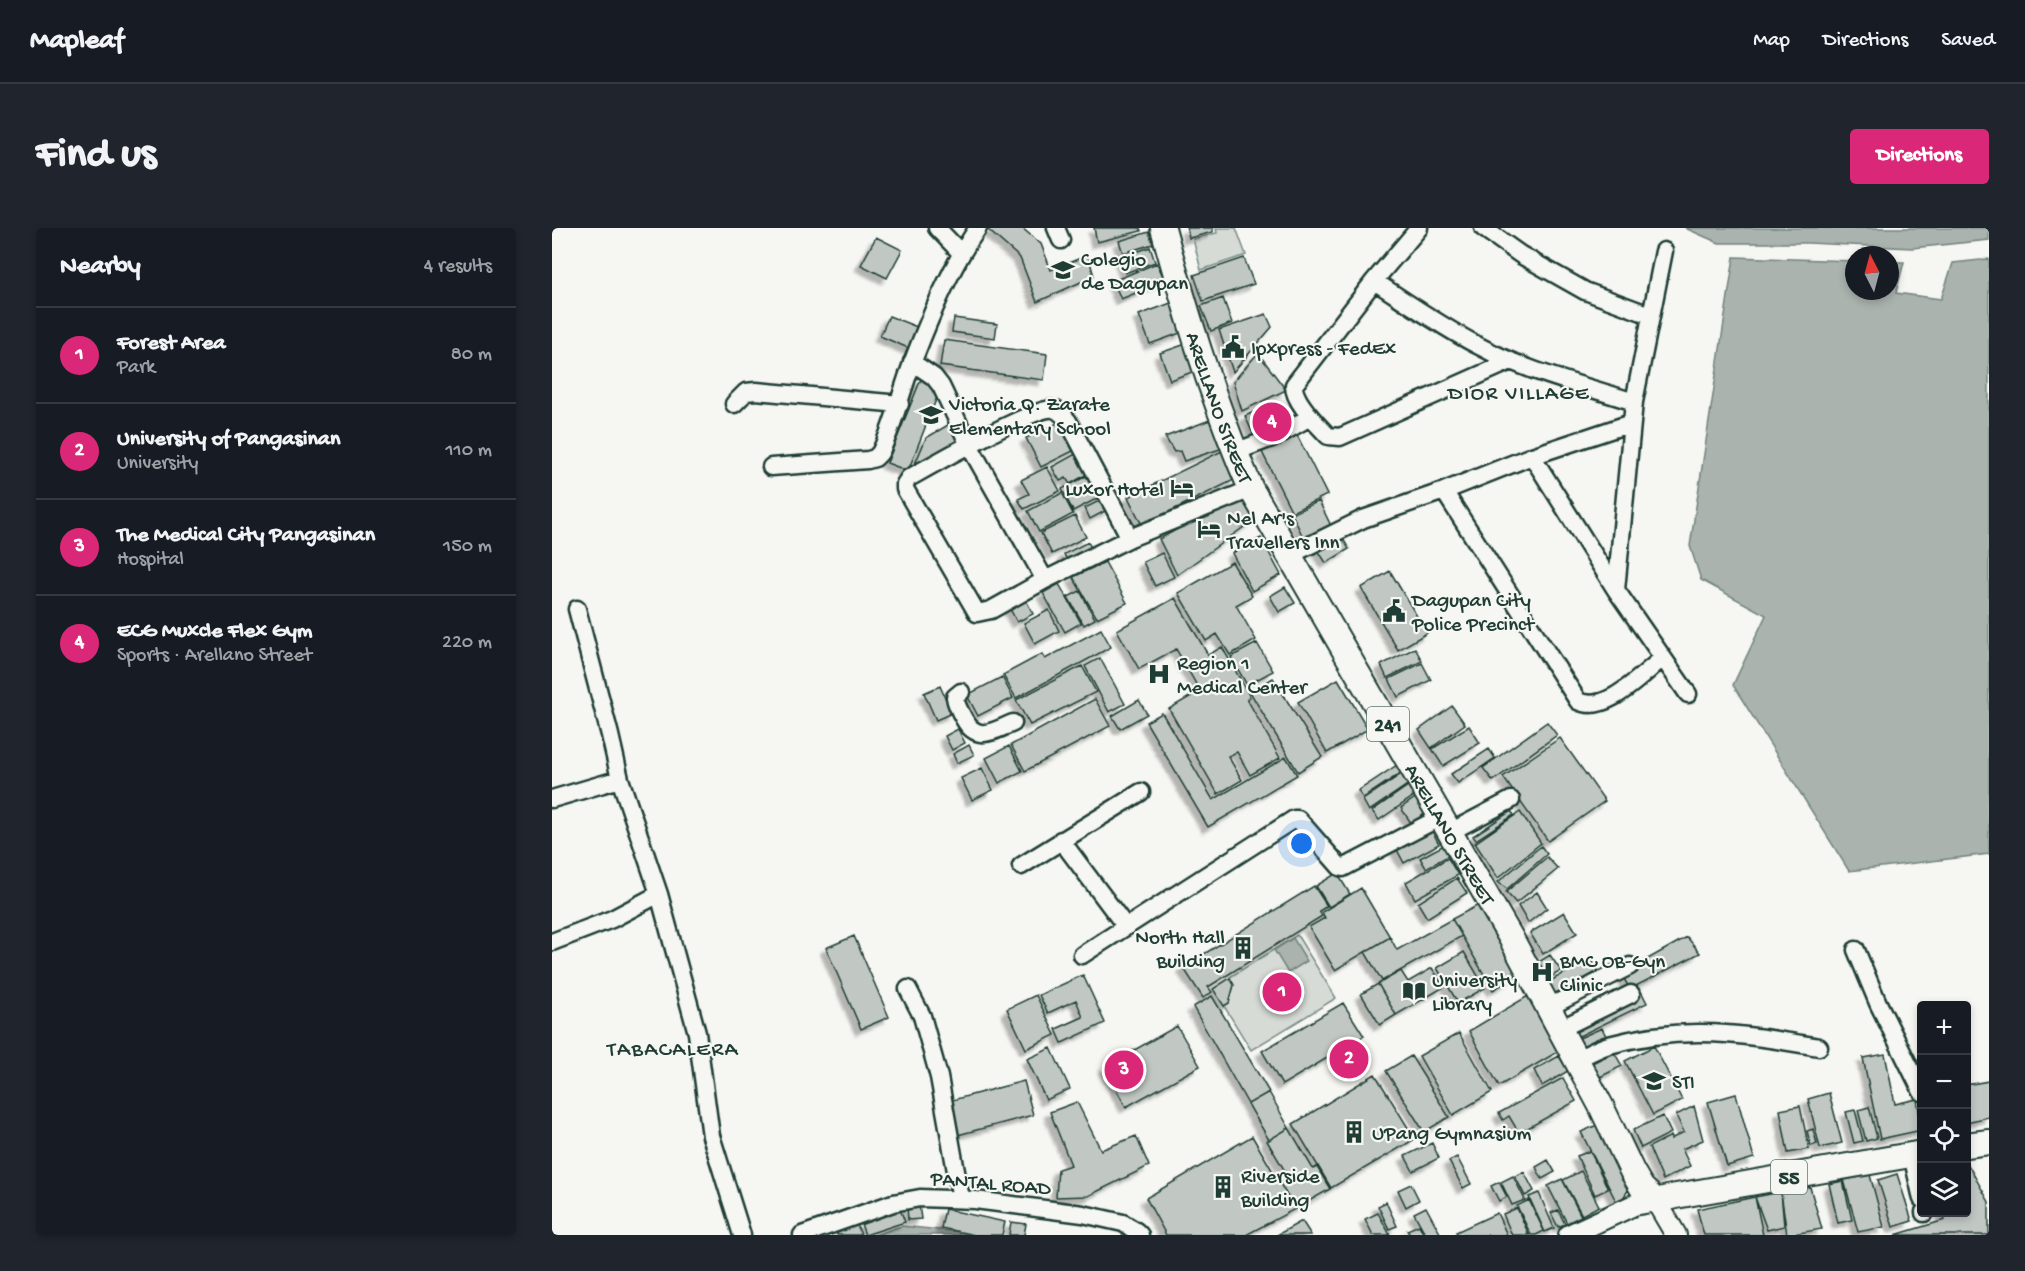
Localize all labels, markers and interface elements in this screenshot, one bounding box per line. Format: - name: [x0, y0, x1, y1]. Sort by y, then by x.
- text: Mapleaf: [30, 25, 124, 58]
- text: Map: [1753, 29, 1790, 54]
- text: Directions: [1823, 29, 1908, 54]
- text: Saved: [1941, 29, 1995, 54]
- button: Directions: [1850, 129, 1989, 184]
- text: Find us: [36, 132, 156, 181]
- north arrow: [1845, 246, 1899, 300]
- place label: Colegio de Dagupan: [1081, 249, 1188, 298]
- text: Nearby: [60, 252, 141, 283]
- text: 4 results: [424, 256, 492, 279]
- school or university icon: Colegio de Dagupan: [1050, 257, 1076, 283]
- street label: ARELLANO STREET: [1178, 330, 1256, 489]
- text: Forest Area: [117, 331, 225, 357]
- public building icon: Ipxpress - FedEx: [1220, 334, 1246, 360]
- place label: Ipxpress - FedEx: [1251, 338, 1396, 363]
- text: 1: [75, 344, 84, 367]
- text: 80 m: [451, 344, 492, 367]
- text: Park: [117, 357, 155, 380]
- district label: DIOR VILLAGE: [1446, 382, 1590, 408]
- place label: Victoria Q. Zarate Elementary School: [948, 394, 1111, 443]
- pin: 4: [1252, 400, 1292, 444]
- school or university icon: Victoria Q. Zarate Elementary School: [918, 402, 944, 428]
- text: University of Pangasinan: [117, 427, 341, 453]
- text: 2: [75, 440, 84, 463]
- text: 110 m: [446, 440, 492, 463]
- text: University: [117, 453, 198, 476]
- hotel icon: Luxor Hotel: [1169, 475, 1195, 501]
- place label: Luxor Hotel: [1065, 479, 1164, 504]
- place label: Nel Ar's Travellers Inn: [1226, 508, 1340, 557]
- hotel icon: Nel Ar's Travellers Inn: [1196, 516, 1222, 542]
- text: The Medical City Pangasinan: [117, 523, 375, 549]
- text: 3: [74, 536, 85, 559]
- text: 150 m: [443, 536, 492, 559]
- text: Hospital: [117, 549, 184, 572]
- place label: Dagupan City Police Precinct: [1410, 590, 1536, 639]
- public building icon: Dagupan City Police Precinct: [1381, 598, 1407, 624]
- text: ECG Muxcle Flex Gym: [117, 619, 312, 645]
- text: 4: [75, 632, 84, 655]
- text: 220 m: [442, 632, 492, 655]
- text: Sports · Arellano Street: [117, 645, 312, 668]
- place label: Region 1 Medical Center: [1177, 653, 1308, 702]
- hospital icon: Region 1 Medical Center: [1146, 661, 1172, 687]
- road number: 241: [1367, 707, 1409, 741]
- street label: ARELLANO STREET: [1397, 760, 1499, 911]
- your location: [1287, 829, 1316, 858]
- place label: North Hall Building: [1135, 927, 1225, 976]
- building icon: North Hall Building: [1230, 935, 1256, 961]
- place label: BMC OB-Gyn Clinic: [1559, 951, 1665, 1000]
- hospital icon: BMC OB-Gyn Clinic: [1529, 959, 1555, 985]
- pin: 1: [1262, 970, 1302, 1014]
- place label: University Library: [1432, 970, 1517, 1019]
- library icon: University Library: [1401, 978, 1427, 1004]
- map controls: [1917, 1001, 1971, 1217]
- button: +: [1917, 1001, 1971, 1055]
- pin: 2: [1330, 1036, 1368, 1082]
- district label: TABACALERA: [605, 1038, 739, 1064]
- pin: 3: [1104, 1048, 1144, 1092]
- button: −: [1917, 1055, 1971, 1109]
- school or university icon: STI: [1641, 1068, 1667, 1094]
- place label: STI: [1672, 1072, 1695, 1097]
- button: locate: [1917, 1109, 1971, 1163]
- building icon: UPang Gymnasium: [1341, 1119, 1367, 1145]
- place label: UPang Gymnasium: [1372, 1123, 1532, 1148]
- road number: 55: [1771, 1160, 1807, 1194]
- button: layers: [1917, 1163, 1971, 1217]
- place label: Riverside Building: [1240, 1166, 1321, 1215]
- street label: PANTAL ROAD: [929, 1168, 1052, 1203]
- building icon: Riverside Building: [1210, 1174, 1236, 1200]

